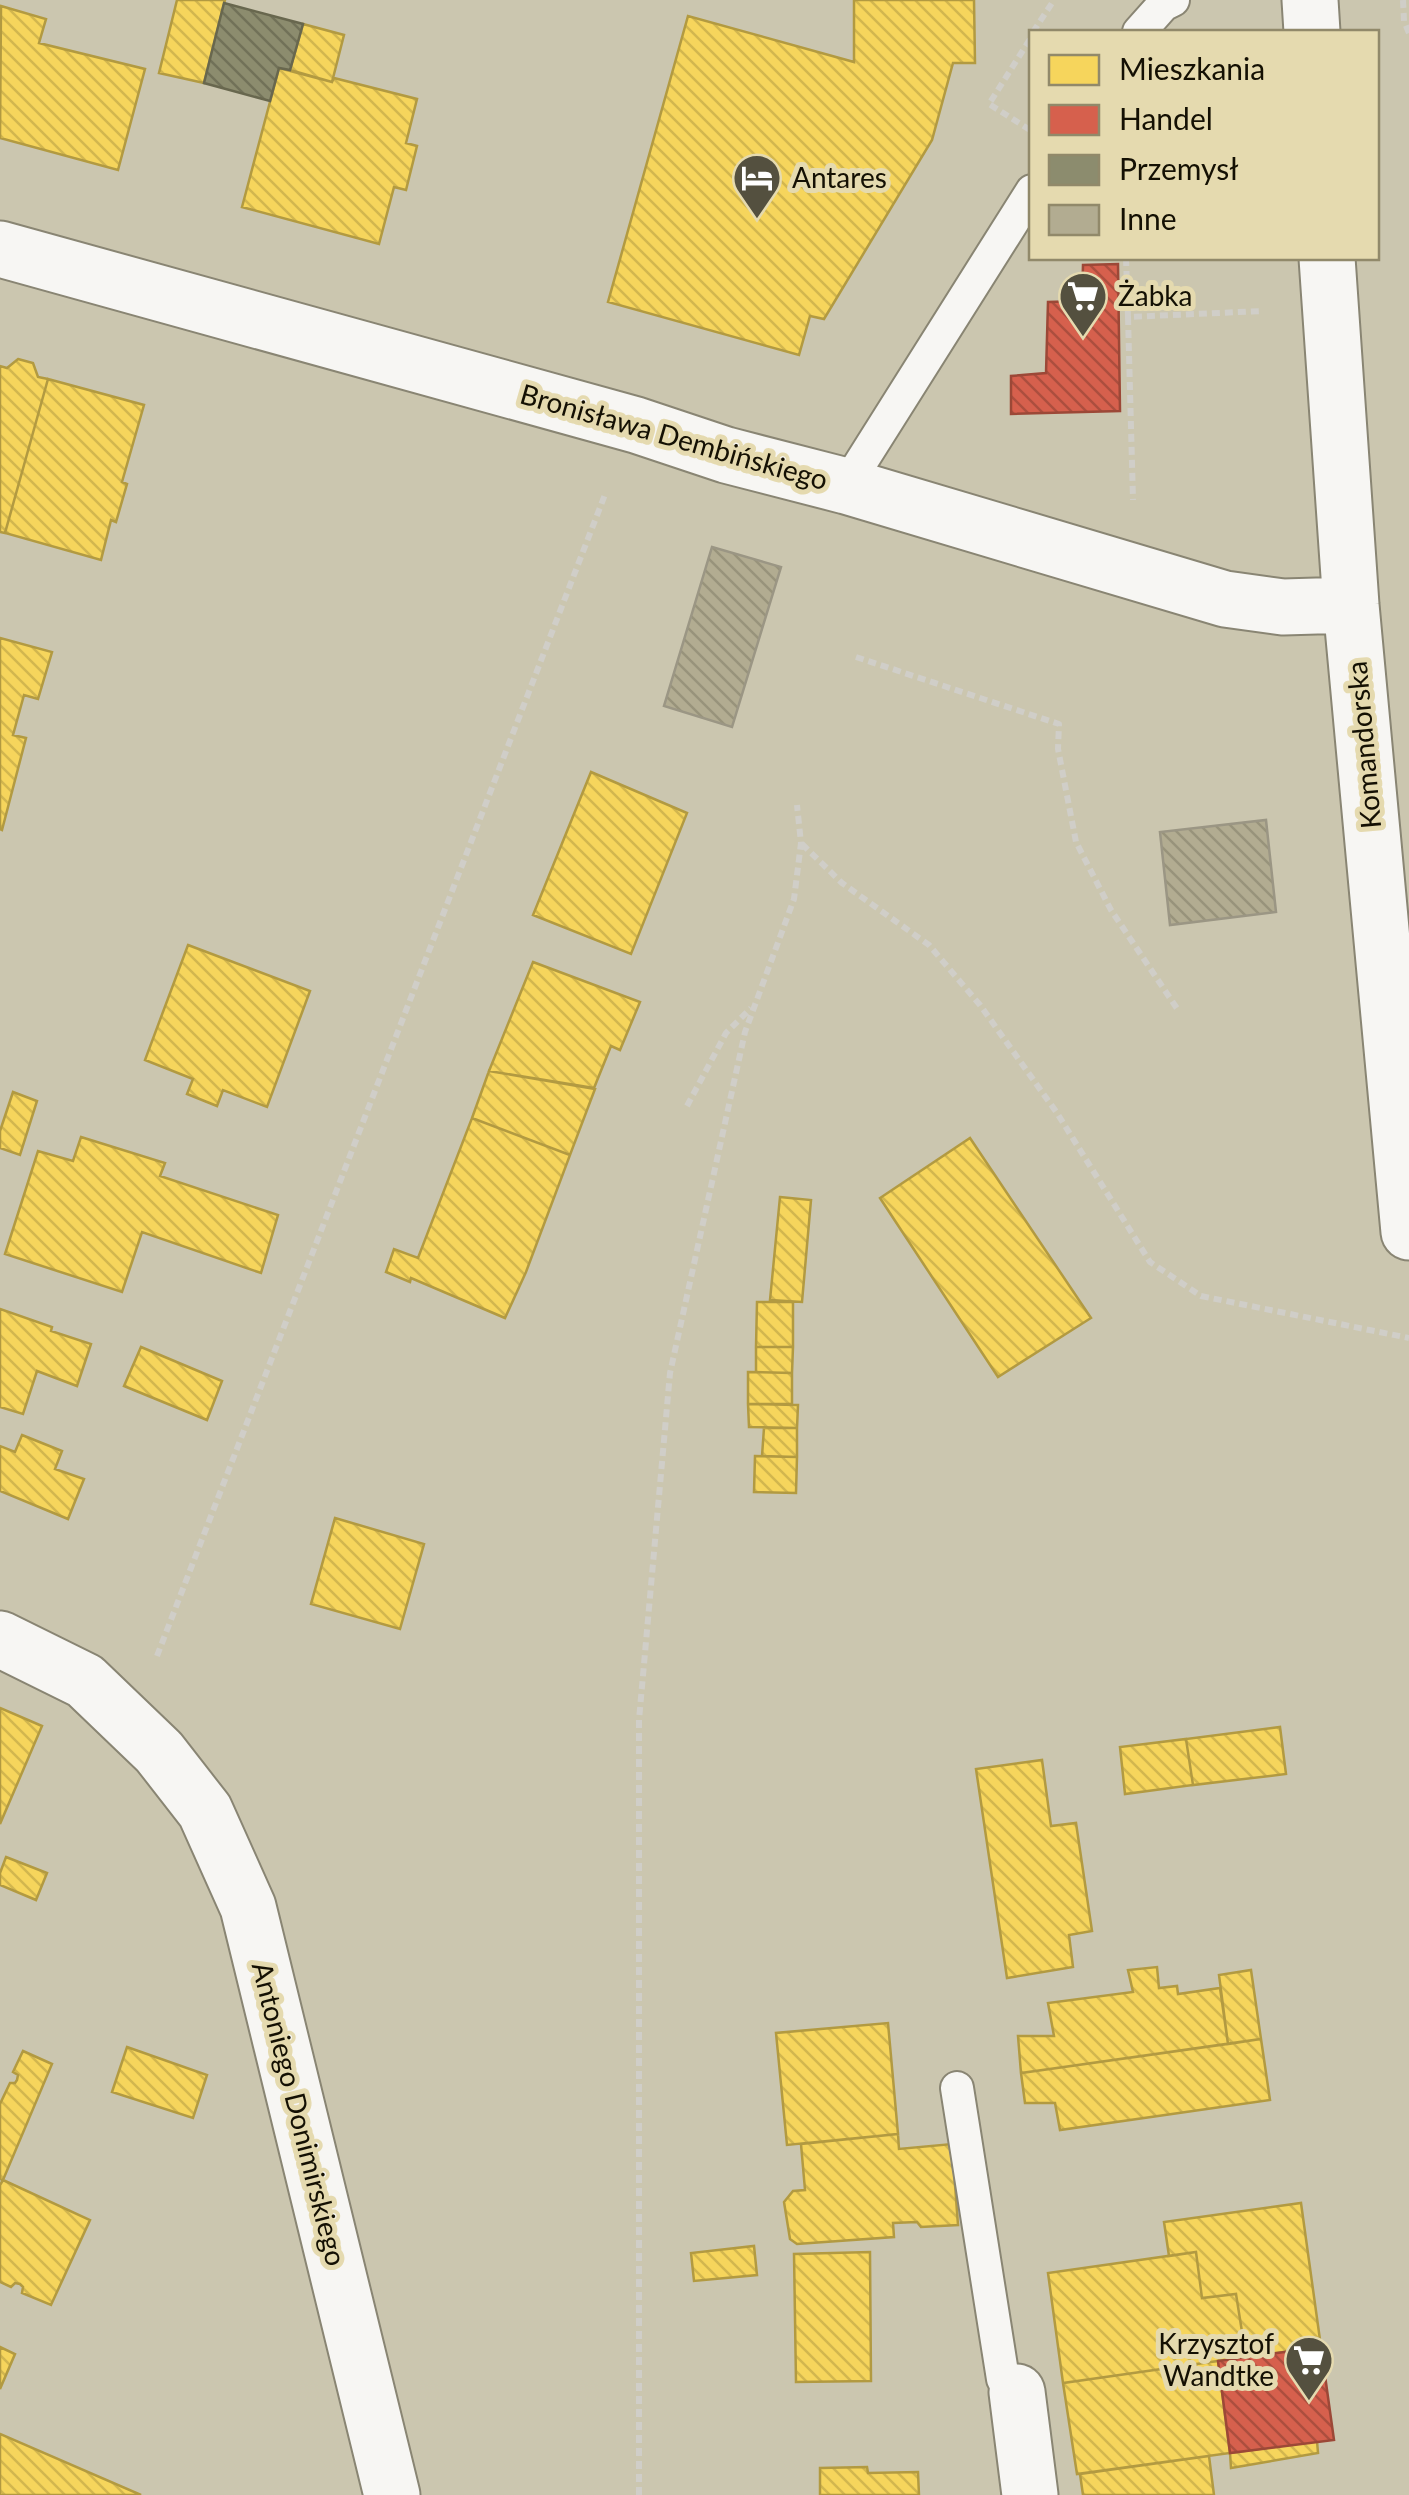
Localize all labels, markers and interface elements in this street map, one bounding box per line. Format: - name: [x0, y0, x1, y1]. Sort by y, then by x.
- legend: [1029, 30, 1379, 260]
- text: Mieszkania: [1119, 50, 1265, 86]
- text: Handel: [1119, 100, 1213, 136]
- text: Przemysł: [1119, 150, 1239, 186]
- hotel icon: Antares: [731, 152, 783, 220]
- place label: Antares: [792, 160, 887, 194]
- text: Inne: [1119, 200, 1177, 236]
- supermarket icon: Żabka: [1057, 270, 1109, 338]
- place label: Żabka: [1118, 278, 1193, 312]
- street label: Bronisława Dembińskiego: [517, 376, 832, 496]
- street label: Komandorska: [1339, 660, 1387, 830]
- street label: Antoniego Donimirskiego: [246, 1958, 354, 2269]
- place label: Krzysztof Wandtke: [1158, 2326, 1274, 2392]
- supermarket icon: Krzysztof Wandtke: [1283, 2334, 1335, 2402]

